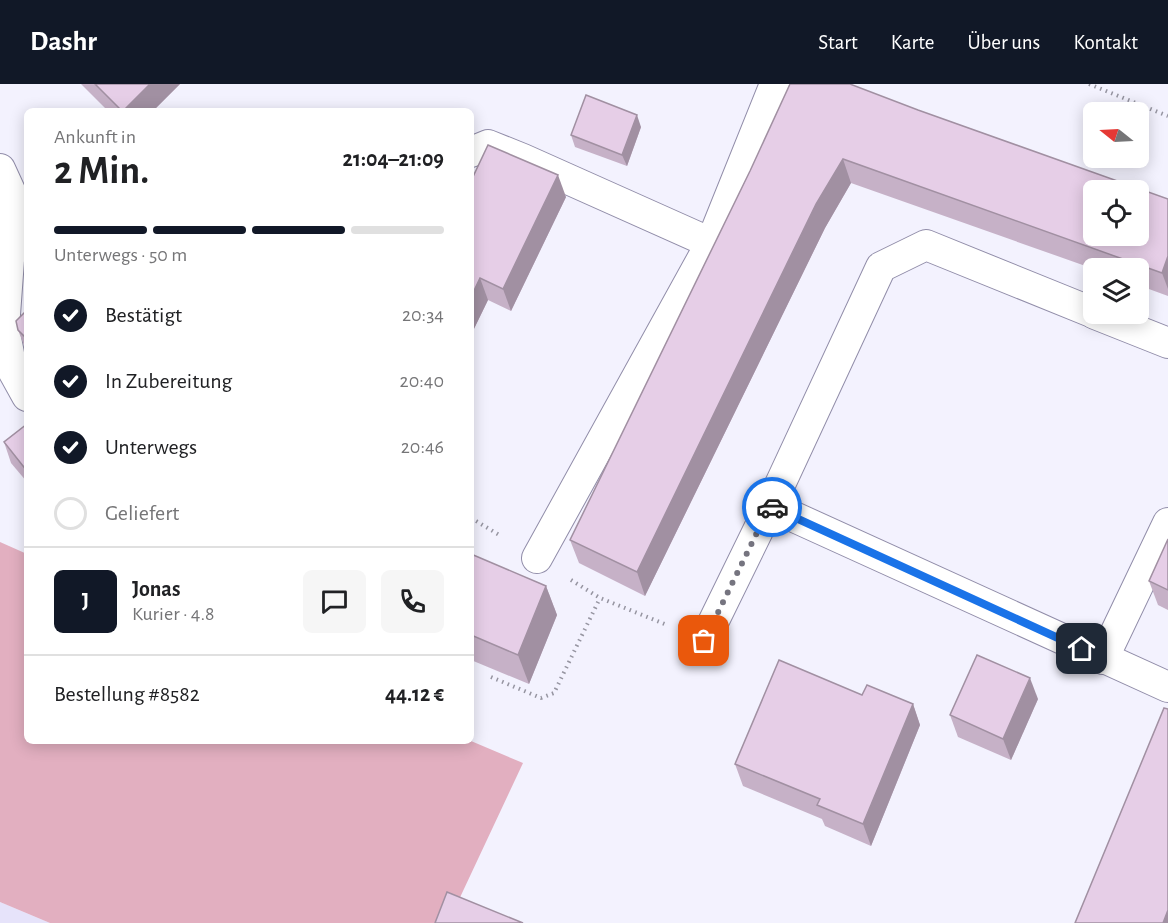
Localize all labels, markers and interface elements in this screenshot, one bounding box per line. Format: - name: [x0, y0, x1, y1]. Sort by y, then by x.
- text: Dashr: [30, 28, 97, 56]
- text: Start: [818, 32, 858, 53]
- text: Karte: [891, 32, 934, 53]
- text: Über uns: [967, 32, 1040, 53]
- text: Kontakt: [1073, 32, 1138, 53]
- north arrow: [1083, 102, 1149, 168]
- map controls: [1083, 102, 1149, 324]
- text: Ankunft in: [54, 127, 136, 147]
- text: 21:04–21:09: [343, 148, 444, 170]
- text: 2 Min.: [54, 152, 149, 191]
- button: locate: [1083, 180, 1149, 246]
- text: Unterwegs · 50 m: [54, 245, 187, 265]
- button: layers: [1083, 258, 1149, 324]
- icon: check: [54, 299, 87, 332]
- text: Bestätigt: [105, 304, 182, 326]
- text: 20:34: [402, 305, 444, 325]
- icon: check: [54, 365, 87, 398]
- text: In Zubereitung: [105, 370, 232, 392]
- text: 20:40: [400, 371, 444, 391]
- icon: check: [54, 431, 87, 464]
- text: Unterwegs: [105, 436, 197, 458]
- text: 20:46: [401, 437, 444, 457]
- courier: [742, 477, 802, 537]
- icon: car: [756, 491, 789, 524]
- text: Geliefert: [105, 502, 179, 524]
- button: chat: [303, 570, 366, 633]
- button: phone: [381, 570, 444, 633]
- text: Jonas: [132, 578, 180, 600]
- text: J: [82, 590, 89, 612]
- text: Kurier · 4.8: [132, 604, 214, 624]
- pin: [678, 615, 729, 666]
- pin: [1056, 623, 1107, 674]
- icon: bag: [687, 624, 720, 657]
- icon: home: [1065, 632, 1098, 665]
- text: Bestellung #8582: [54, 683, 200, 705]
- text: 44.12 €: [385, 683, 444, 705]

